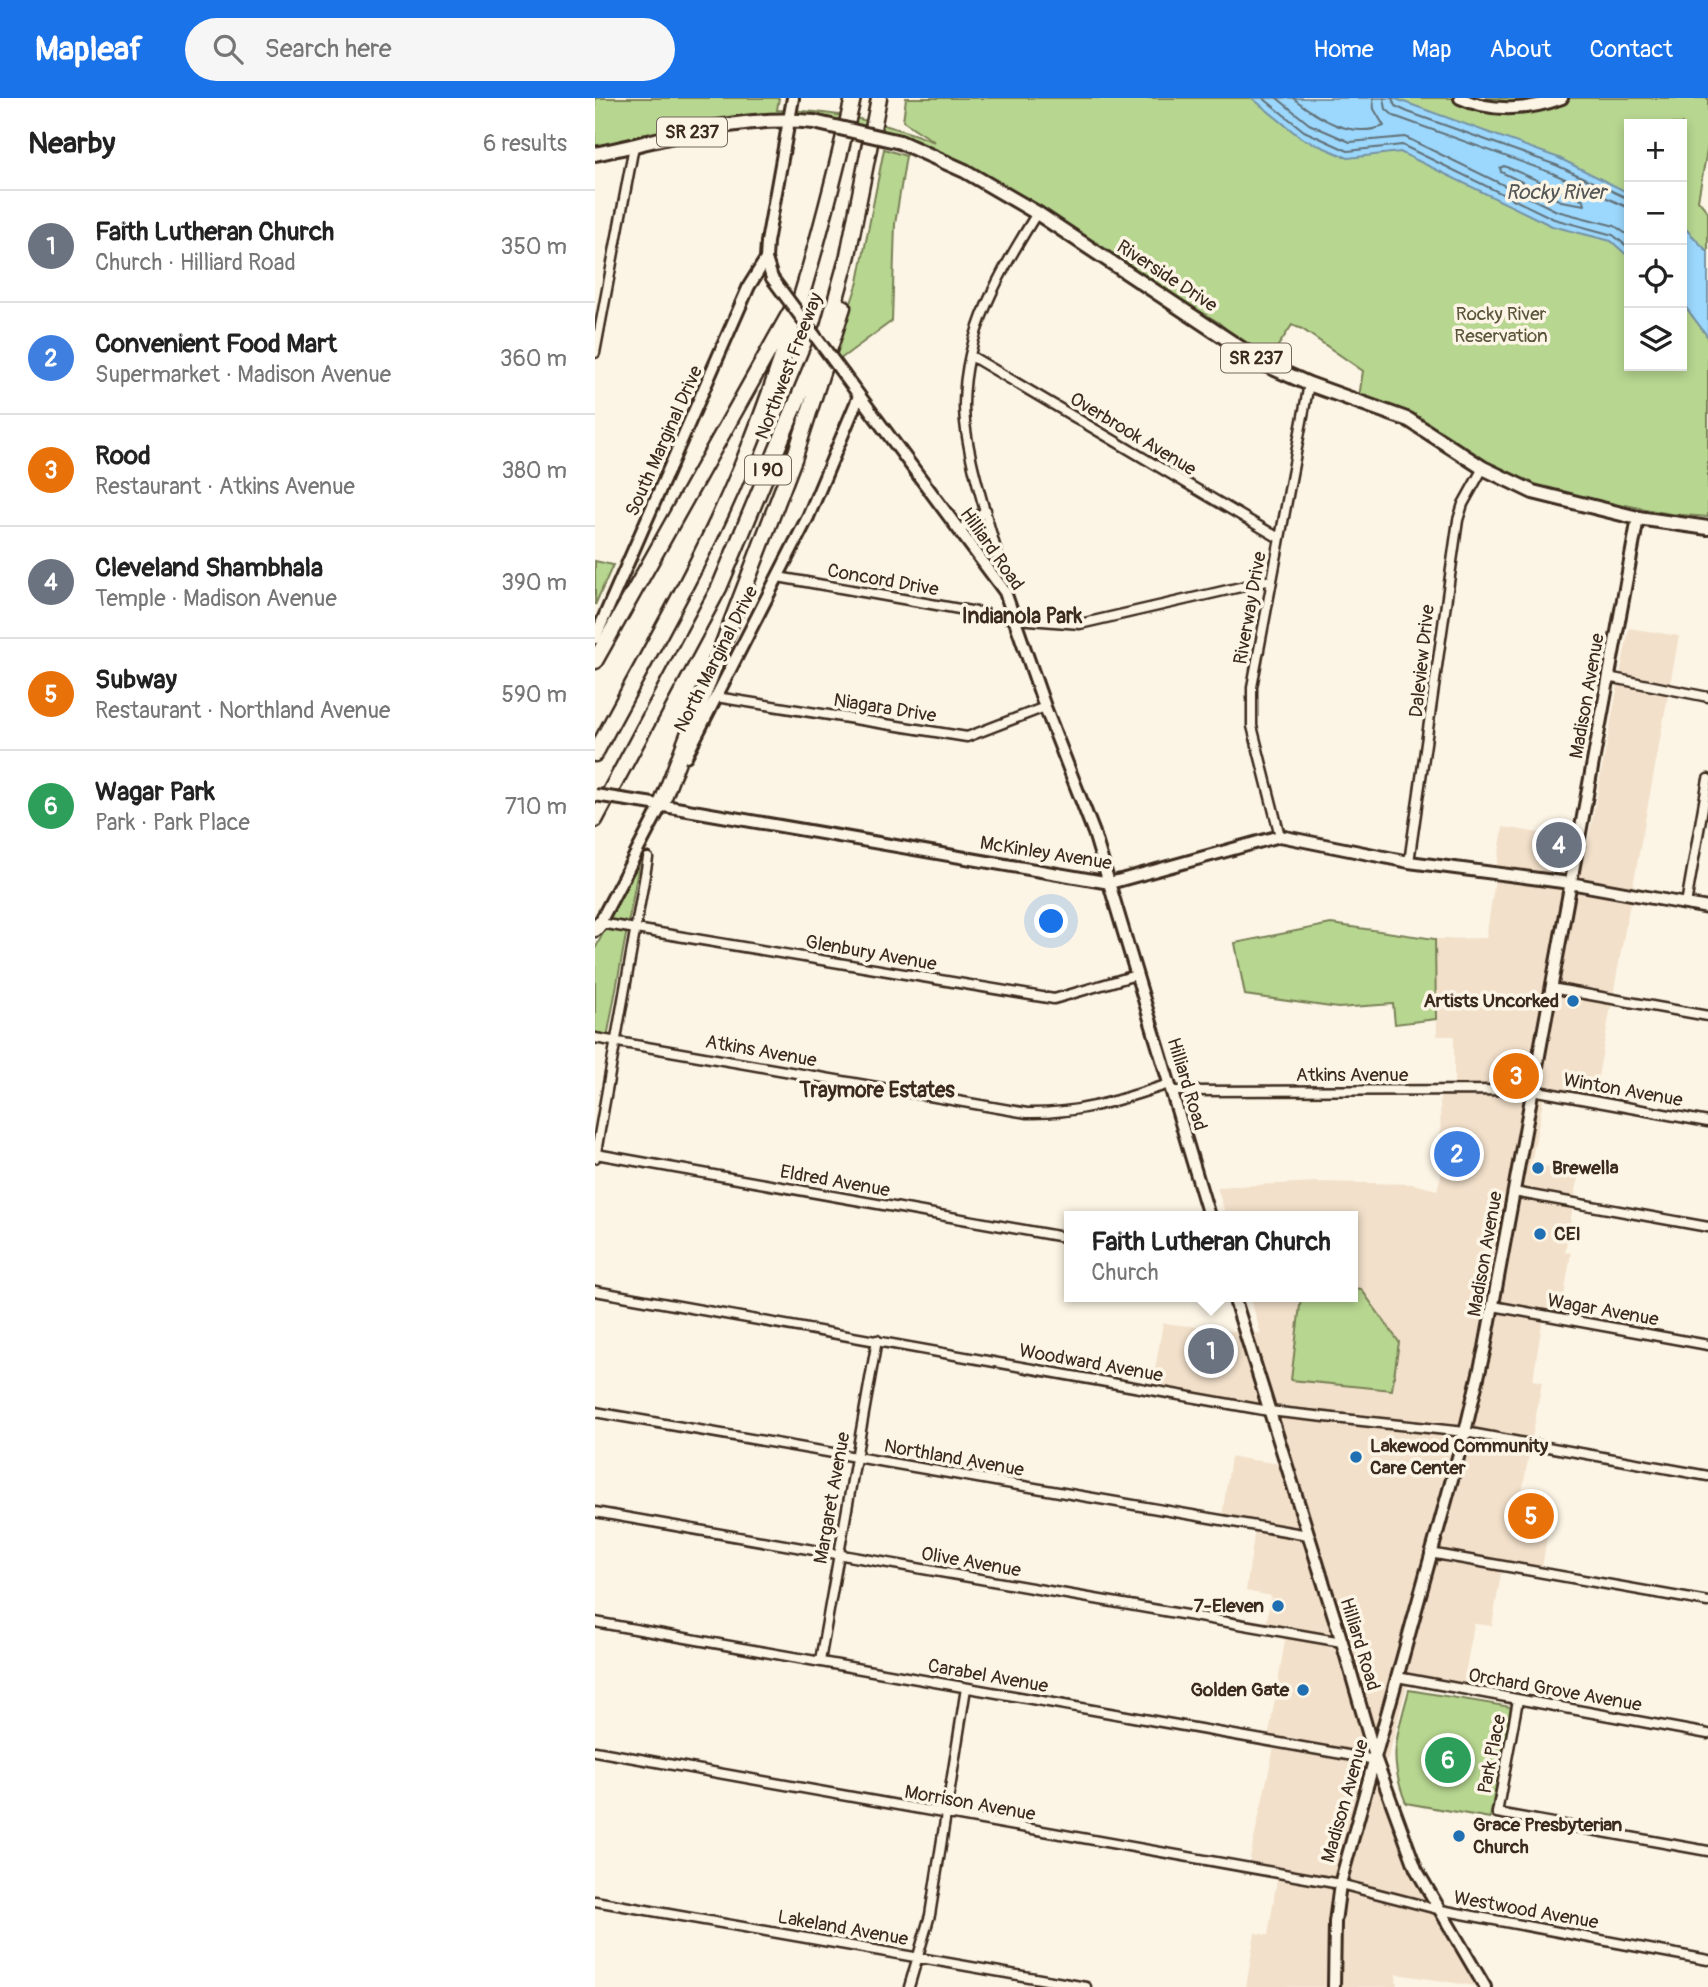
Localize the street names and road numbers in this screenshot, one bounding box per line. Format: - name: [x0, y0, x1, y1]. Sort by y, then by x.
- road number: SR 237: [657, 117, 727, 146]
- street label: Riverside Drive: [1112, 235, 1222, 318]
- street label: Northwest Freeway: [750, 289, 828, 443]
- road number: SR 237: [1221, 344, 1291, 372]
- street label: South Marginal Drive: [620, 361, 708, 520]
- street label: Overbrook Avenue: [1065, 387, 1201, 482]
- road number: I 90: [745, 456, 791, 484]
- street label: Hilliard Road: [955, 503, 1029, 595]
- street label: Riverway Drive: [1228, 549, 1272, 666]
- street label: Concord Drive: [825, 558, 941, 602]
- street label: North Marginal Drive: [669, 581, 764, 736]
- street label: Daleview Drive: [1404, 603, 1440, 719]
- street label: Madison Avenue: [1564, 631, 1610, 761]
- street label: Niagara Drive: [832, 688, 939, 728]
- street label: McKinley Avenue: [978, 831, 1114, 875]
- street label: Glenbury Avenue: [803, 930, 939, 976]
- street label: Atkins Avenue: [704, 1029, 819, 1073]
- street label: Hilliard Road: [1162, 1035, 1212, 1133]
- street label: Atkins Avenue: [1296, 1063, 1409, 1087]
- street label: Winton Avenue: [1561, 1068, 1685, 1112]
- street label: Eldred Avenue: [778, 1160, 893, 1203]
- street label: Madison Avenue: [1462, 1189, 1508, 1319]
- street label: Wagar Avenue: [1545, 1288, 1661, 1332]
- street label: Woodward Avenue: [1017, 1339, 1166, 1388]
- street label: Margaret Avenue: [809, 1429, 856, 1566]
- street label: Northland Avenue: [882, 1434, 1027, 1482]
- street label: Olive Avenue: [919, 1541, 1023, 1583]
- street label: Hilliard Road: [1335, 1595, 1385, 1693]
- street label: Carabel Avenue: [926, 1654, 1051, 1699]
- street label: Orchard Grove Avenue: [1466, 1663, 1644, 1717]
- street label: Park Place: [1473, 1712, 1512, 1796]
- street label: Madison Avenue: [1316, 1736, 1374, 1865]
- street label: Morrison Avenue: [903, 1780, 1038, 1826]
- street label: Westwood Avenue: [1452, 1885, 1601, 1935]
- street label: Lakeland Avenue: [776, 1905, 911, 1951]

